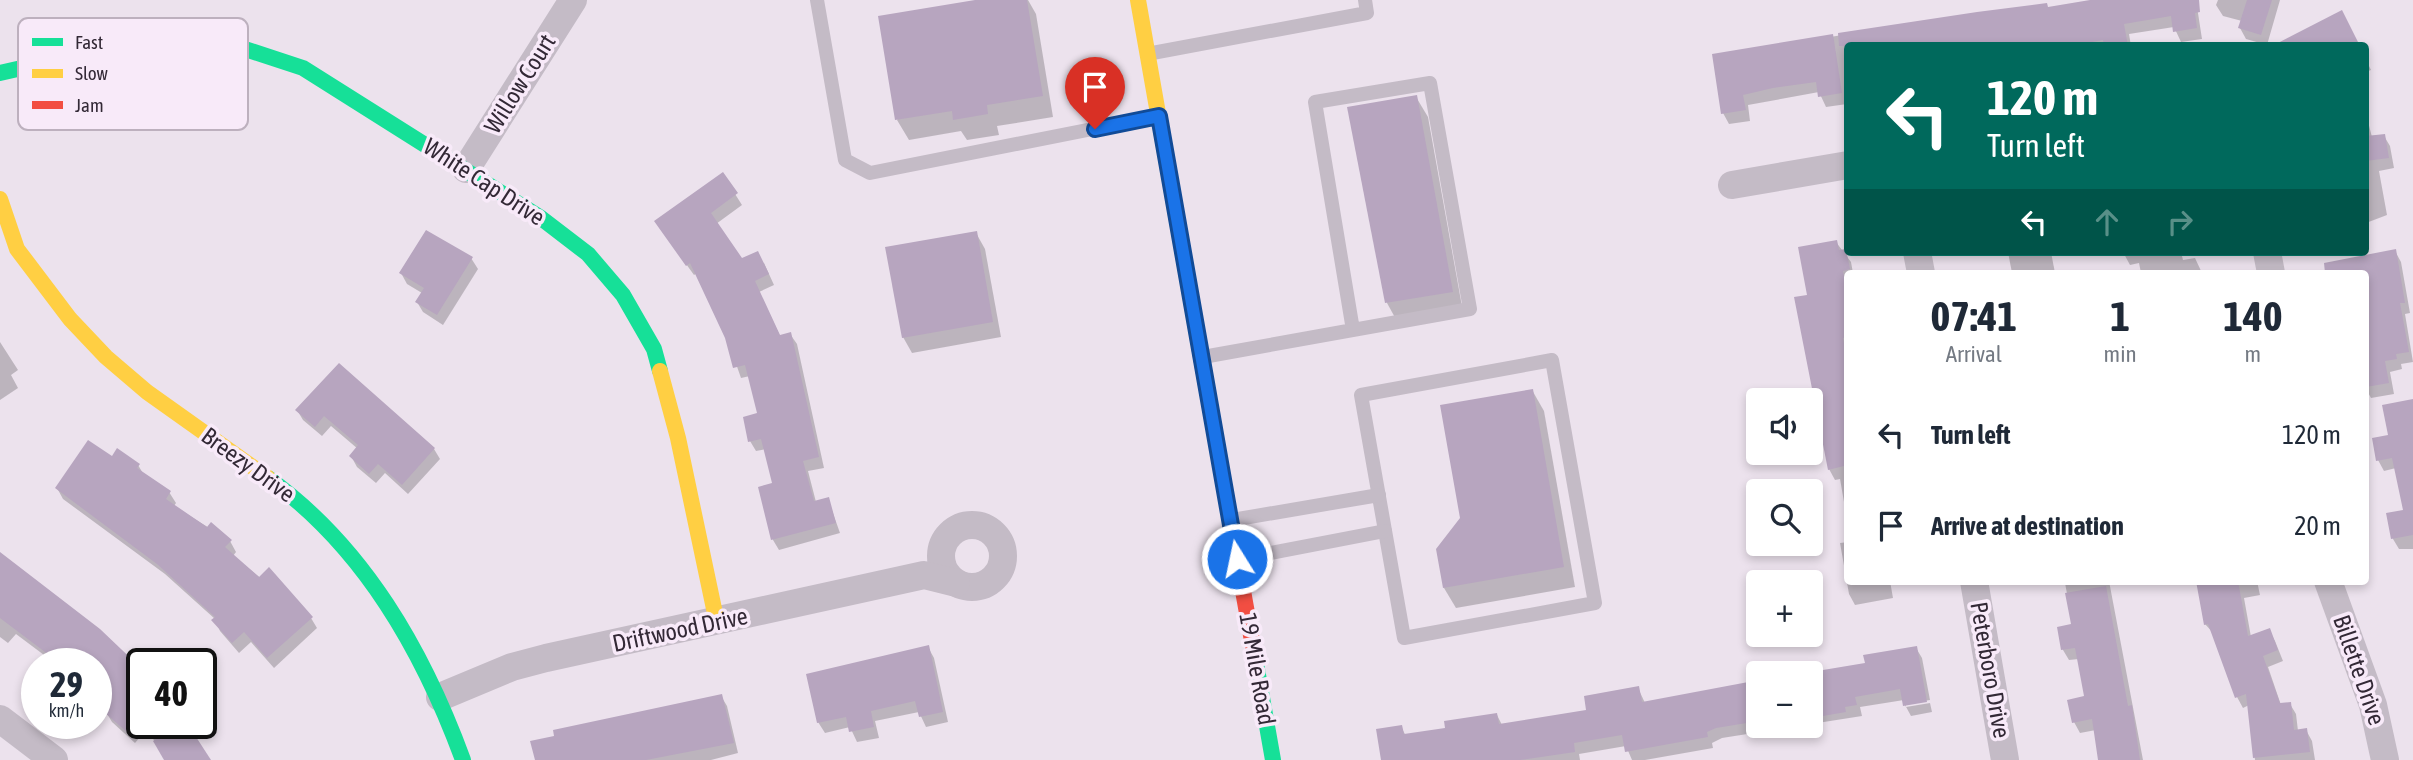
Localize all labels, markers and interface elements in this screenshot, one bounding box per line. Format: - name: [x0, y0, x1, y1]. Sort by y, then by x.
- legend: [18, 18, 248, 130]
- street label: Willow Court: [479, 29, 561, 138]
- text: Fast: [75, 31, 103, 53]
- pin: [1065, 57, 1125, 129]
- text: Slow: [75, 62, 109, 84]
- icon: arrive: [1076, 68, 1114, 106]
- text: 120 m: [1987, 69, 2098, 125]
- icon: left: [1872, 70, 1963, 161]
- text: Jam: [75, 94, 104, 116]
- text: Turn left: [1987, 127, 2085, 164]
- street label: White Cap Drive: [419, 133, 550, 231]
- icon: left: [2015, 203, 2053, 241]
- icon: ahead: [2088, 203, 2126, 241]
- icon: right: [2161, 203, 2199, 241]
- text: 07:41: [1931, 292, 2017, 340]
- text: 1: [2110, 292, 2130, 340]
- text: 140: [2223, 292, 2282, 340]
- text: Arrival: [1946, 341, 2002, 367]
- text: min: [2104, 341, 2137, 367]
- text: m: [2245, 341, 2261, 367]
- map controls: [1746, 388, 1823, 738]
- button: sound: [1746, 388, 1823, 465]
- icon: left: [1872, 416, 1910, 454]
- text: Turn left: [1931, 420, 2011, 450]
- text: 120 m: [2282, 420, 2341, 450]
- street label: Breezy Drive: [196, 422, 300, 507]
- button: search: [1746, 479, 1823, 556]
- icon: arrive: [1872, 507, 1910, 545]
- text: Arrive at destination: [1931, 511, 2124, 541]
- text: 20 m: [2294, 511, 2341, 541]
- position arrow: [1200, 522, 1274, 596]
- button: +: [1746, 570, 1823, 647]
- street label: Peterboro Drive: [1965, 600, 2016, 740]
- street label: Driftwood Drive: [610, 602, 750, 657]
- street label: 19 Mile Road: [1234, 611, 1281, 727]
- street label: Billette Drive: [2328, 611, 2391, 728]
- speed limit sign: 40: [126, 648, 217, 739]
- button: −: [1746, 661, 1823, 738]
- text: 29: [50, 664, 83, 704]
- text: km/h: [49, 700, 84, 721]

